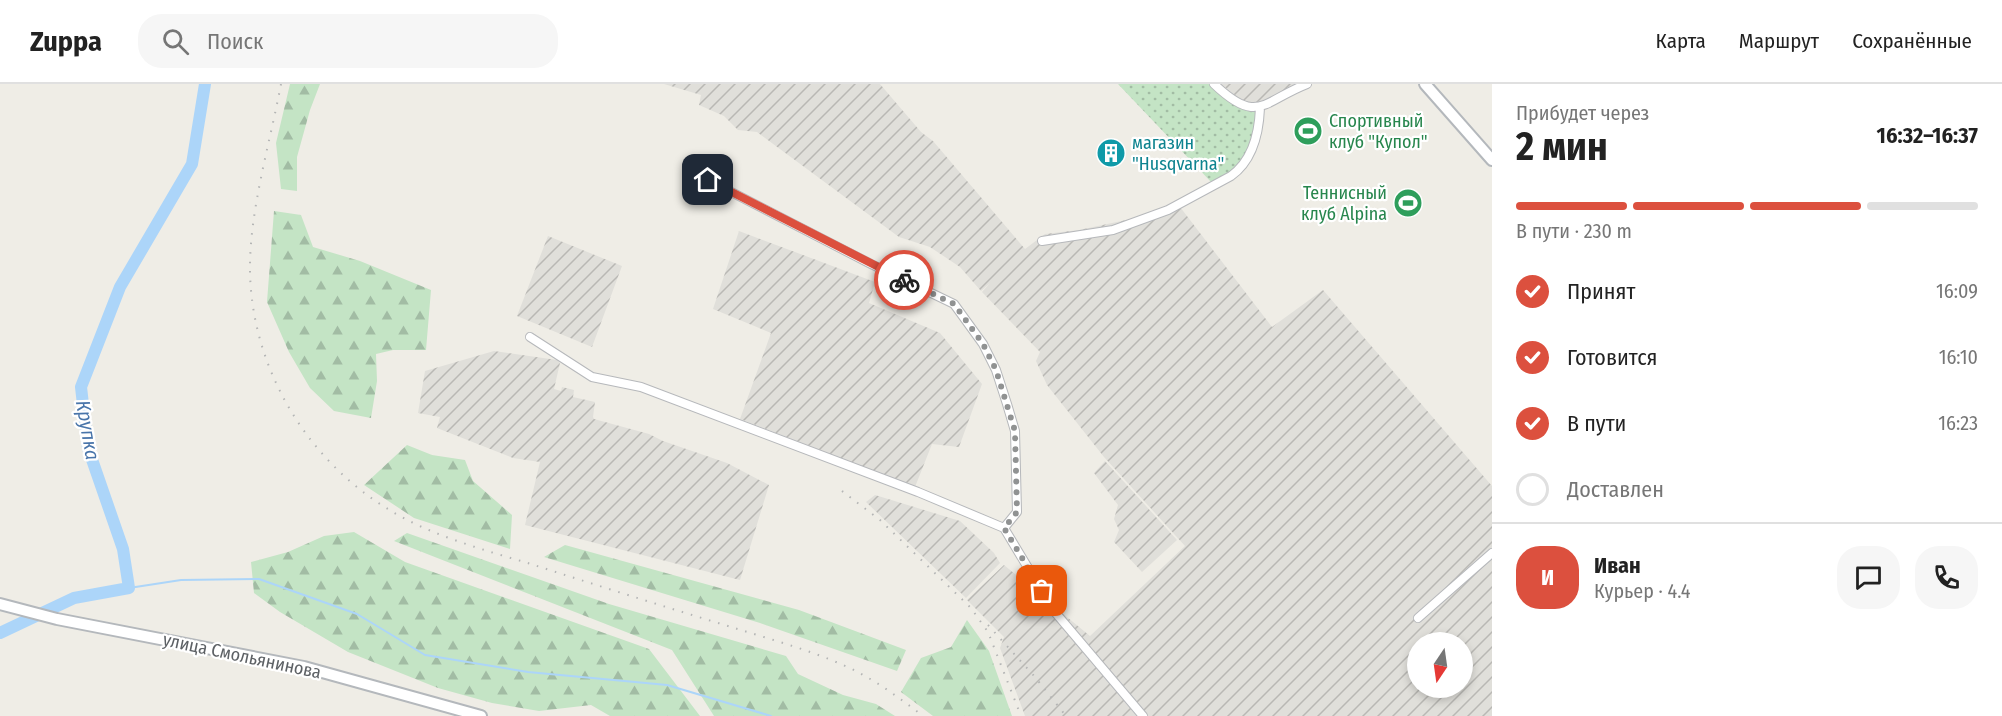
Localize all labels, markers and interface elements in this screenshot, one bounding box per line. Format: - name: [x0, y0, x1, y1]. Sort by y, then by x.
- search box: [138, 14, 558, 68]
- text: Zuppa: [30, 25, 102, 58]
- icon: search: [159, 25, 192, 58]
- text: Поиск: [207, 28, 263, 55]
- text: Карта: [1656, 28, 1706, 54]
- text: Маршрут: [1739, 28, 1819, 54]
- text: Сохранённые: [1852, 28, 1972, 54]
- text: Прибудет через: [1516, 101, 1649, 125]
- place label: Спортивный клуб "Купол": [1329, 110, 1427, 153]
- sports icon: Спортивный клуб "Купол": [1292, 115, 1324, 147]
- text: 16:32–16:37: [1877, 122, 1978, 149]
- text: 2 мин: [1516, 124, 1608, 170]
- place label: магазин "Husqvarna": [1132, 132, 1224, 175]
- building icon: магазин "Husqvarna": [1095, 137, 1127, 169]
- pin: [682, 154, 733, 205]
- icon: home: [691, 163, 724, 196]
- place label: Теннисный клуб Alpina: [1301, 182, 1387, 225]
- sports icon: Теннисный клуб Alpina: [1392, 187, 1424, 219]
- text: В пути · 230 m: [1516, 219, 1632, 243]
- courier: [874, 250, 934, 310]
- icon: bike: [888, 264, 921, 297]
- icon: check: [1516, 275, 1549, 308]
- text: Принят: [1567, 278, 1635, 305]
- text: 16:09: [1936, 279, 1978, 303]
- icon: check: [1516, 341, 1549, 374]
- text: Готовится: [1567, 344, 1658, 371]
- text: 16:10: [1939, 345, 1978, 369]
- water label: Крупка: [71, 398, 105, 462]
- icon: check: [1516, 407, 1549, 440]
- text: В пути: [1567, 410, 1626, 437]
- text: 16:23: [1938, 411, 1978, 435]
- text: Доставлен: [1567, 476, 1664, 503]
- button: chat: [1837, 546, 1900, 609]
- button: phone: [1915, 546, 1978, 609]
- text: Иван: [1594, 552, 1641, 579]
- text: И: [1541, 564, 1554, 591]
- pin: [1016, 565, 1067, 616]
- icon: bag: [1025, 574, 1058, 607]
- text: Курьер · 4.4: [1594, 579, 1690, 603]
- street label: улица Смольянинова: [161, 628, 323, 684]
- north arrow: [1407, 632, 1473, 698]
- map controls: [1407, 632, 1473, 698]

